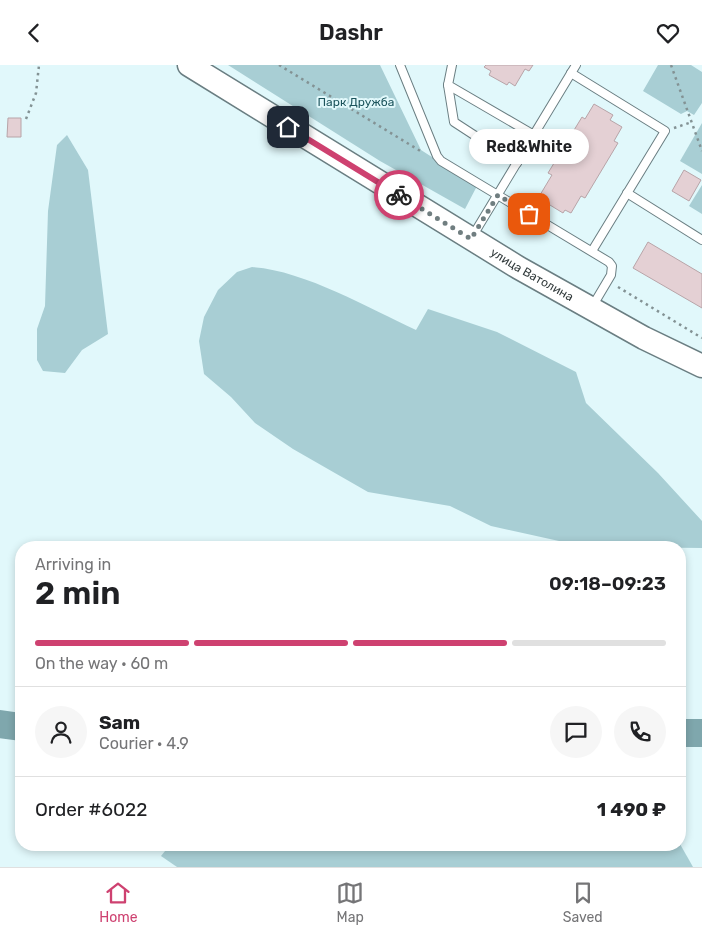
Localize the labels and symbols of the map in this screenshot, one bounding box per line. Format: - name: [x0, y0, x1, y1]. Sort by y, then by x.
- park label: Парк Дружба: [318, 95, 394, 109]
- pin: [267, 106, 309, 148]
- callout: Red&White: [469, 129, 589, 164]
- courier: [374, 170, 424, 220]
- pin: [508, 193, 550, 235]
- street label: улица Ватолина: [488, 245, 576, 304]

